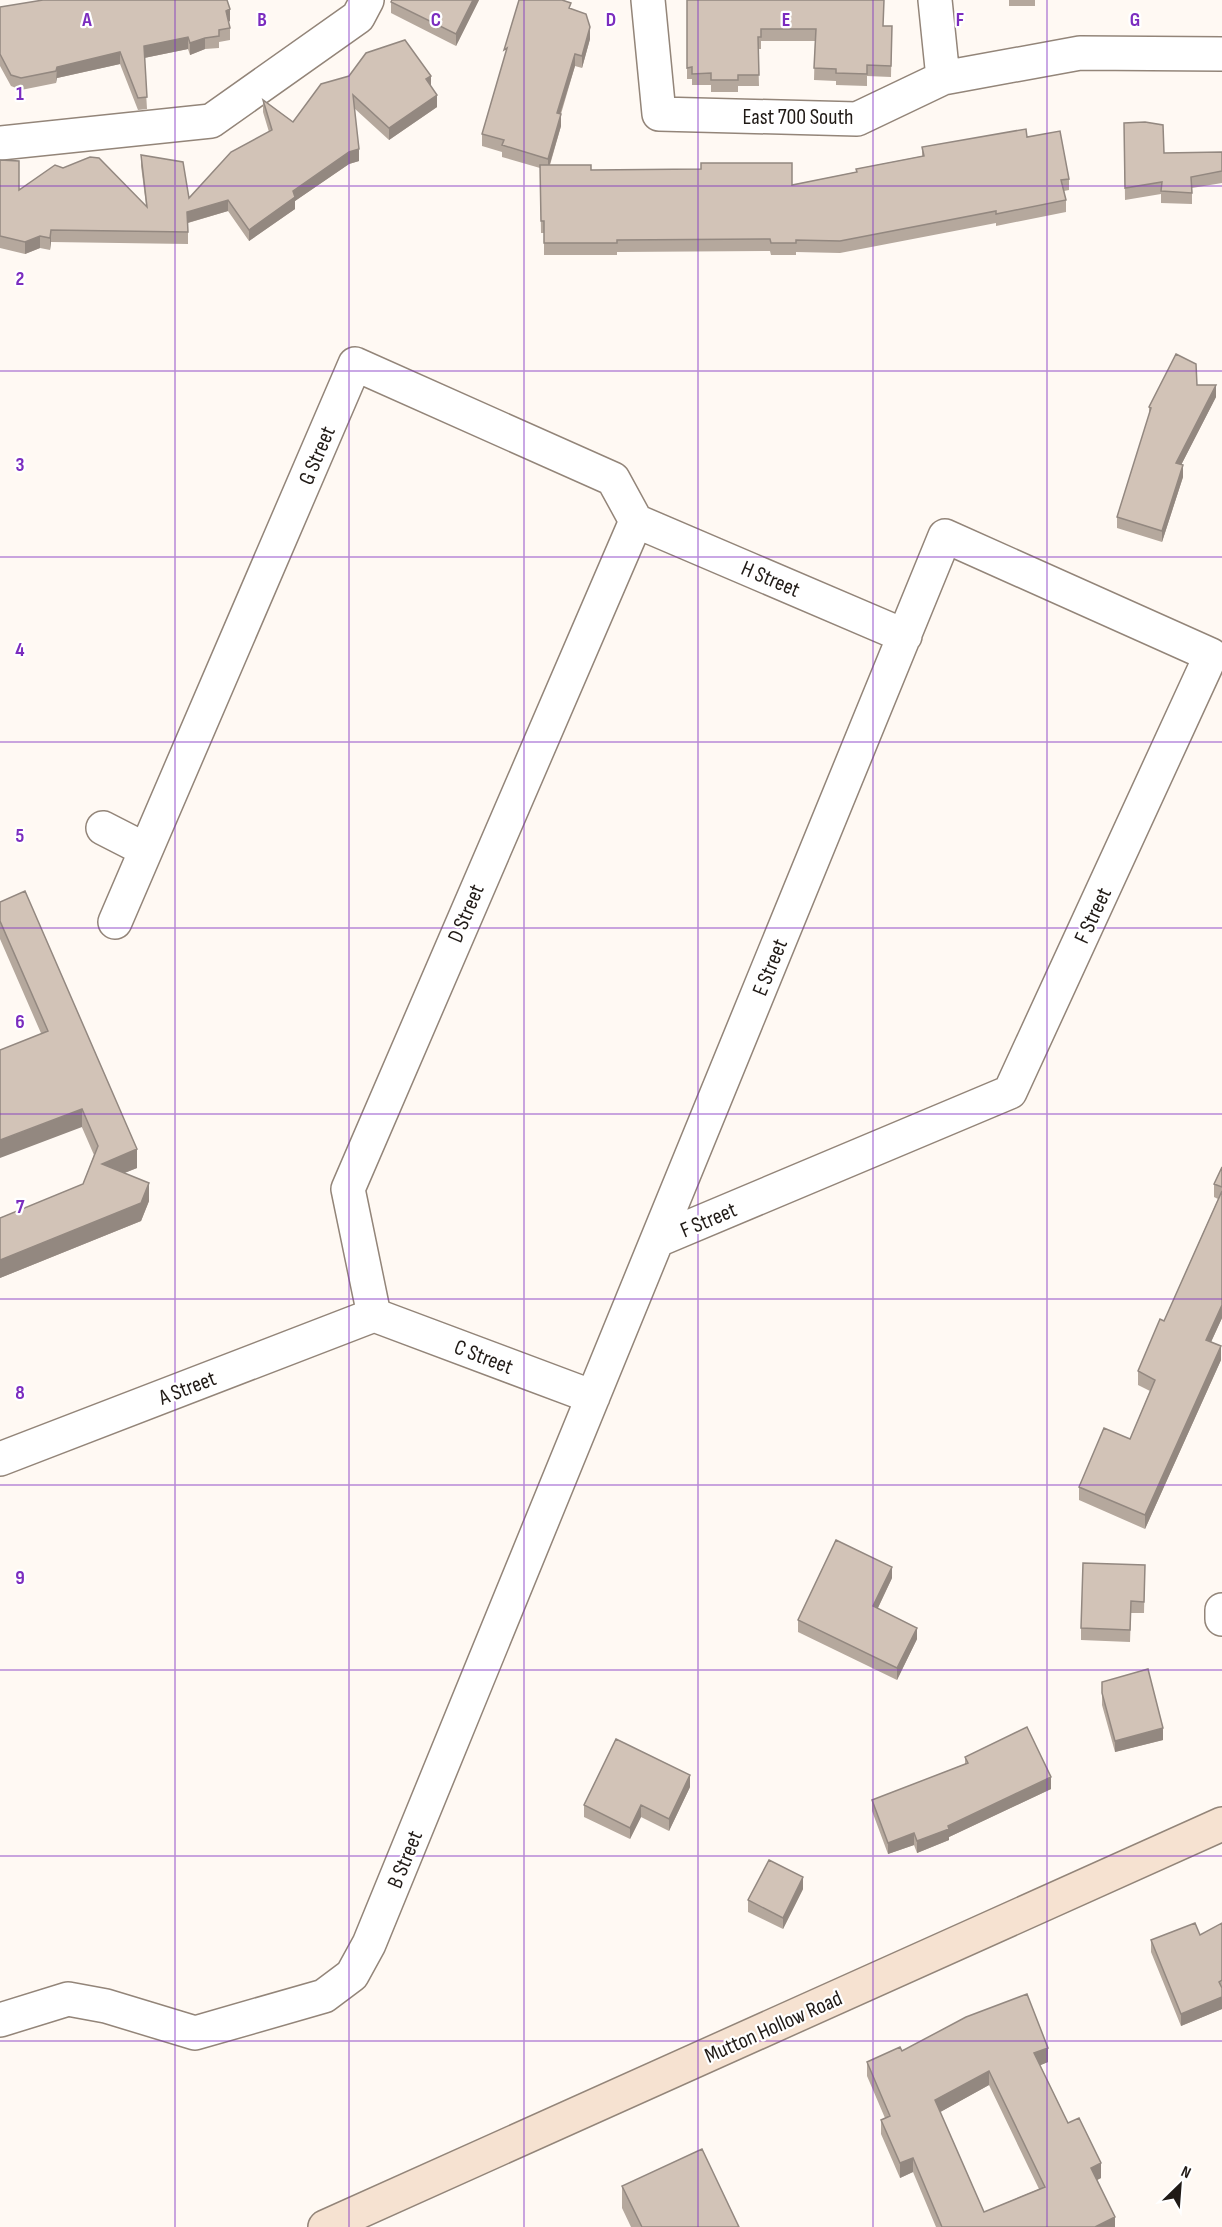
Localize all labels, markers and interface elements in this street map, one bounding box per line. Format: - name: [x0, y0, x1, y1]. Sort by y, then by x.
- text: A: [81, 8, 92, 32]
- text: B: [257, 8, 267, 32]
- text: C: [431, 8, 441, 32]
- text: D: [606, 8, 616, 32]
- text: E: [782, 8, 790, 32]
- text: F: [956, 8, 964, 32]
- text: G: [1130, 8, 1140, 32]
- text: 1: [16, 82, 24, 106]
- street label: East 700 South: [742, 104, 854, 131]
- text: 2: [16, 267, 24, 291]
- street label: G Street: [293, 422, 342, 489]
- text: 3: [16, 453, 25, 477]
- street label: H Street: [737, 555, 804, 604]
- text: 4: [15, 638, 25, 662]
- text: 5: [16, 824, 25, 848]
- street label: D Street: [442, 880, 491, 947]
- street label: F Street: [1069, 883, 1118, 948]
- street label: E Street: [747, 935, 794, 1000]
- text: 6: [15, 1010, 25, 1034]
- text: 7: [16, 1195, 25, 1219]
- street label: F Street: [676, 1196, 741, 1244]
- street label: C Street: [450, 1334, 517, 1381]
- street label: A Street: [154, 1365, 220, 1412]
- text: 8: [15, 1381, 25, 1405]
- text: 9: [15, 1566, 25, 1590]
- street label: B Street: [382, 1827, 429, 1892]
- street label: Mutton Hollow Road: [701, 1985, 847, 2070]
- north arrow: [1150, 2155, 1210, 2215]
- text: N: [1178, 2162, 1194, 2183]

